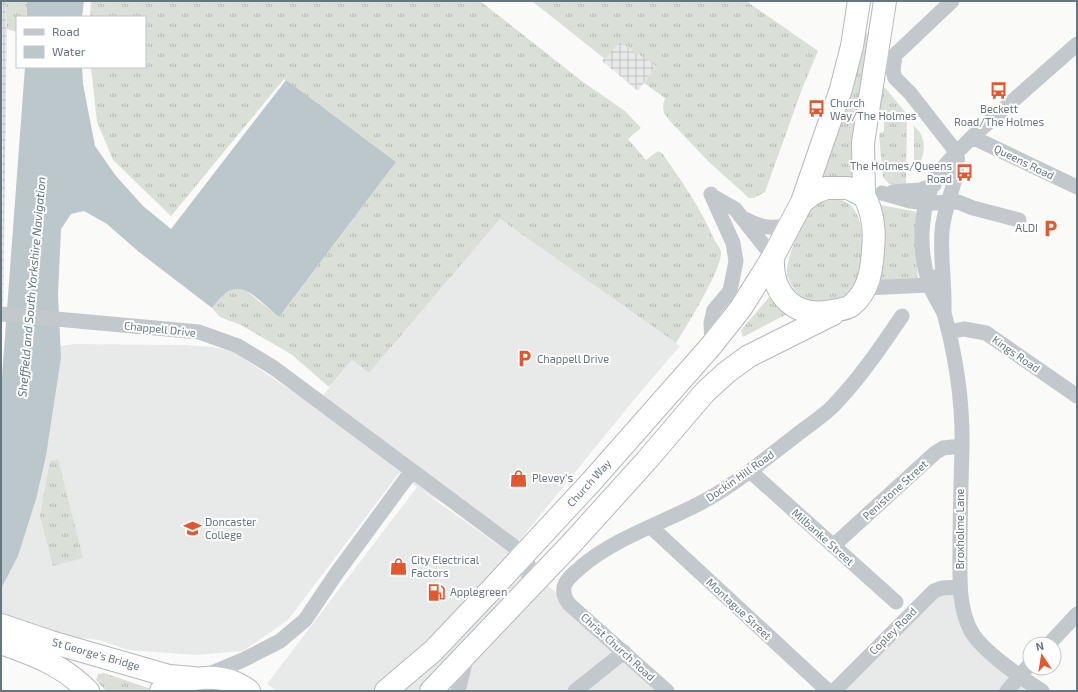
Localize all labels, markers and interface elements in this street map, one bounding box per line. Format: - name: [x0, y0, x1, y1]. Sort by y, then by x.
- legend: [16, 16, 146, 68]
- text: Road: [52, 24, 80, 38]
- text: Water: [52, 44, 86, 58]
- bus stop icon: Beckett Road/The Holmes: [989, 81, 1009, 101]
- place label: Church Way/The Holmes: [830, 96, 917, 122]
- bus stop icon: Church Way/The Holmes: [807, 99, 827, 119]
- place label: Beckett Road/The Holmes: [954, 102, 1044, 128]
- street label: Queens Road: [992, 141, 1056, 183]
- place label: The Holmes/Queens Road: [850, 159, 952, 185]
- bus stop icon: The Holmes/Queens Road: [955, 162, 975, 182]
- water label: Sheffield and South Yorkshire Navigation: [14, 176, 48, 398]
- parking icon: ALDI: [1041, 218, 1061, 238]
- place label: ALDI: [1015, 221, 1038, 234]
- street label: Chappell Drive: [123, 318, 197, 339]
- street label: Kings Road: [990, 332, 1043, 375]
- parking icon: Chappell Drive: [514, 349, 534, 369]
- place label: Chappell Drive: [537, 352, 609, 365]
- street label: Dockin Hill Road: [703, 447, 776, 504]
- street label: Church Way: [564, 456, 613, 509]
- street label: Penistone Street: [860, 457, 930, 522]
- shop icon: Plevey's: [509, 468, 529, 488]
- place label: Plevey's: [532, 471, 573, 484]
- street label: Broxholme Lane: [953, 488, 966, 569]
- street label: Milbanke Street: [790, 505, 857, 568]
- place label: Doncaster College: [205, 515, 257, 541]
- school or university icon: Doncaster College: [182, 518, 202, 538]
- place label: City Electrical Factors: [411, 553, 480, 579]
- shop icon: City Electrical Factors: [388, 556, 408, 576]
- street label: Montague Street: [704, 575, 774, 642]
- fuel station icon: Applegreen: [427, 582, 447, 602]
- place label: Applegreen: [450, 585, 507, 598]
- street label: Copley Road: [866, 604, 919, 657]
- street label: Christ Church Road: [579, 610, 658, 683]
- street label: St George's Bridge: [51, 635, 142, 672]
- north arrow: [1022, 636, 1062, 676]
- text: N: [1035, 639, 1045, 653]

